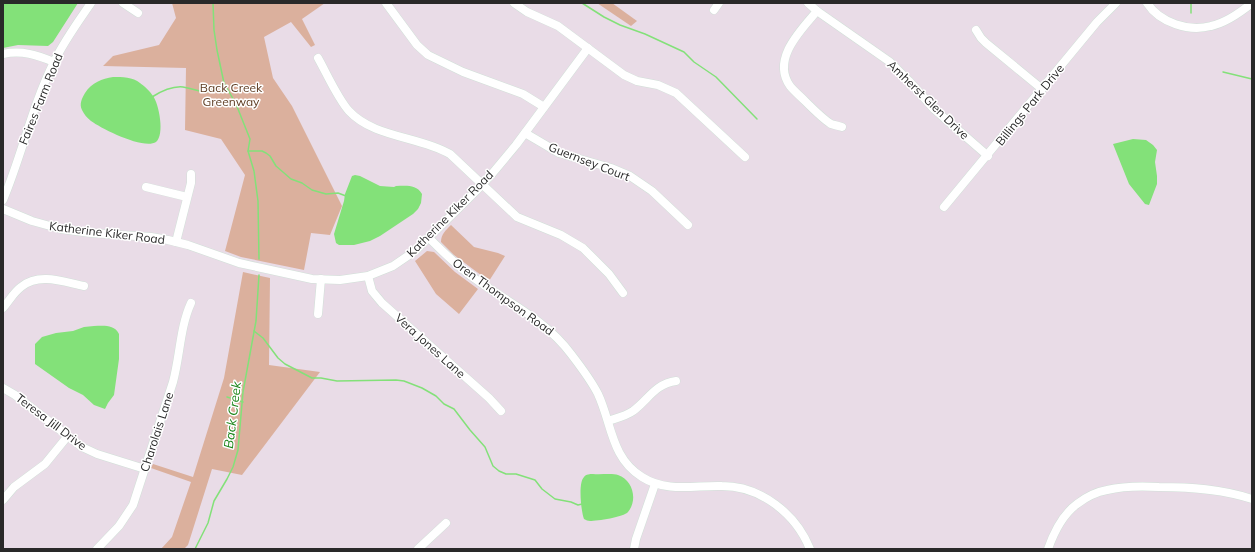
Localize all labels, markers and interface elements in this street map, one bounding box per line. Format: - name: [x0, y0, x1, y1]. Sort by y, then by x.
- street label: Faires Farm Road: [15, 51, 66, 147]
- street label: Amherst Glen Drive: [884, 57, 972, 142]
- street label: Billings Park Drive: [992, 61, 1067, 148]
- park label: Back Creek Greenway: [200, 80, 263, 109]
- street label: Guernsey Court: [546, 139, 632, 184]
- street label: Katherine Kiker Road: [403, 167, 496, 260]
- street label: Katherine Kiker Road: [48, 218, 166, 247]
- street label: Oren Thompson Road: [450, 255, 557, 338]
- street label: Vera Jones Lane: [392, 310, 469, 381]
- water label: Back Creek: [220, 380, 244, 449]
- street label: Teresa Jill Drive: [13, 390, 90, 453]
- street label: Charolais Lane: [137, 390, 176, 474]

